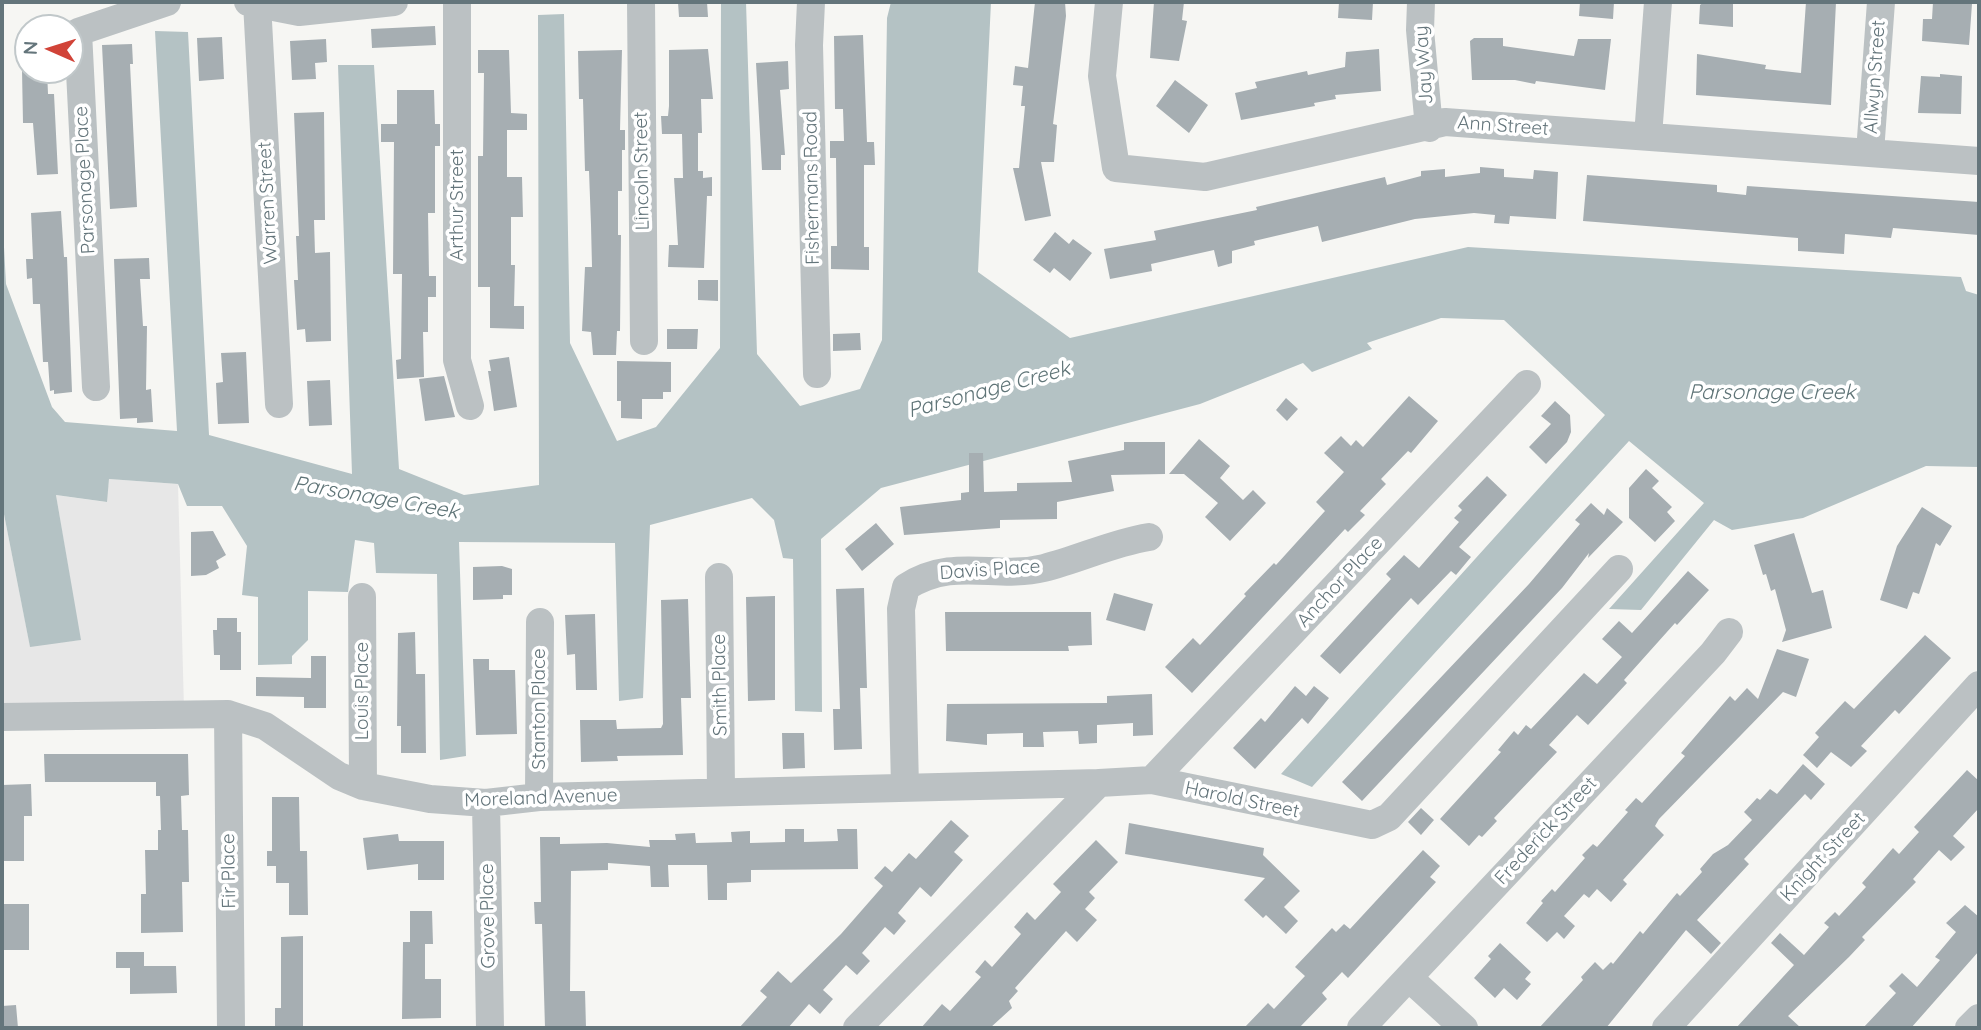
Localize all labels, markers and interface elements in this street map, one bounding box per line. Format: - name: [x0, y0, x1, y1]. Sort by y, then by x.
- north arrow: [14, 14, 84, 84]
- street label: Allwyn Street: [1860, 19, 1890, 135]
- street label: Jay Way: [1410, 25, 1438, 105]
- text: N: [18, 40, 42, 56]
- street label: Parsonage Place: [70, 105, 100, 255]
- street label: Lincoln Street: [630, 111, 654, 231]
- street label: Fishermans Road: [799, 111, 825, 265]
- street label: Ann Street: [1457, 111, 1549, 141]
- street label: Warren Street: [253, 141, 283, 265]
- street label: Arthur Street: [446, 149, 468, 261]
- water label: Parsonage Creek: [905, 356, 1073, 424]
- water label: Parsonage Creek: [1688, 380, 1856, 406]
- water label: Parsonage Creek: [291, 471, 461, 525]
- street label: Anchor Place: [1292, 532, 1388, 632]
- street label: Davis Place: [939, 555, 1041, 585]
- street label: Smith Place: [708, 634, 732, 736]
- street label: Louis Place: [351, 642, 373, 740]
- street label: Stanton Place: [528, 648, 550, 770]
- street label: Frederick Street: [1490, 772, 1602, 890]
- street label: Harold Street: [1183, 777, 1301, 823]
- street label: Moreland Avenue: [464, 784, 618, 812]
- street label: Knight Street: [1776, 808, 1870, 906]
- street label: Fir Place: [217, 833, 241, 909]
- street label: Grove Place: [476, 863, 500, 969]

